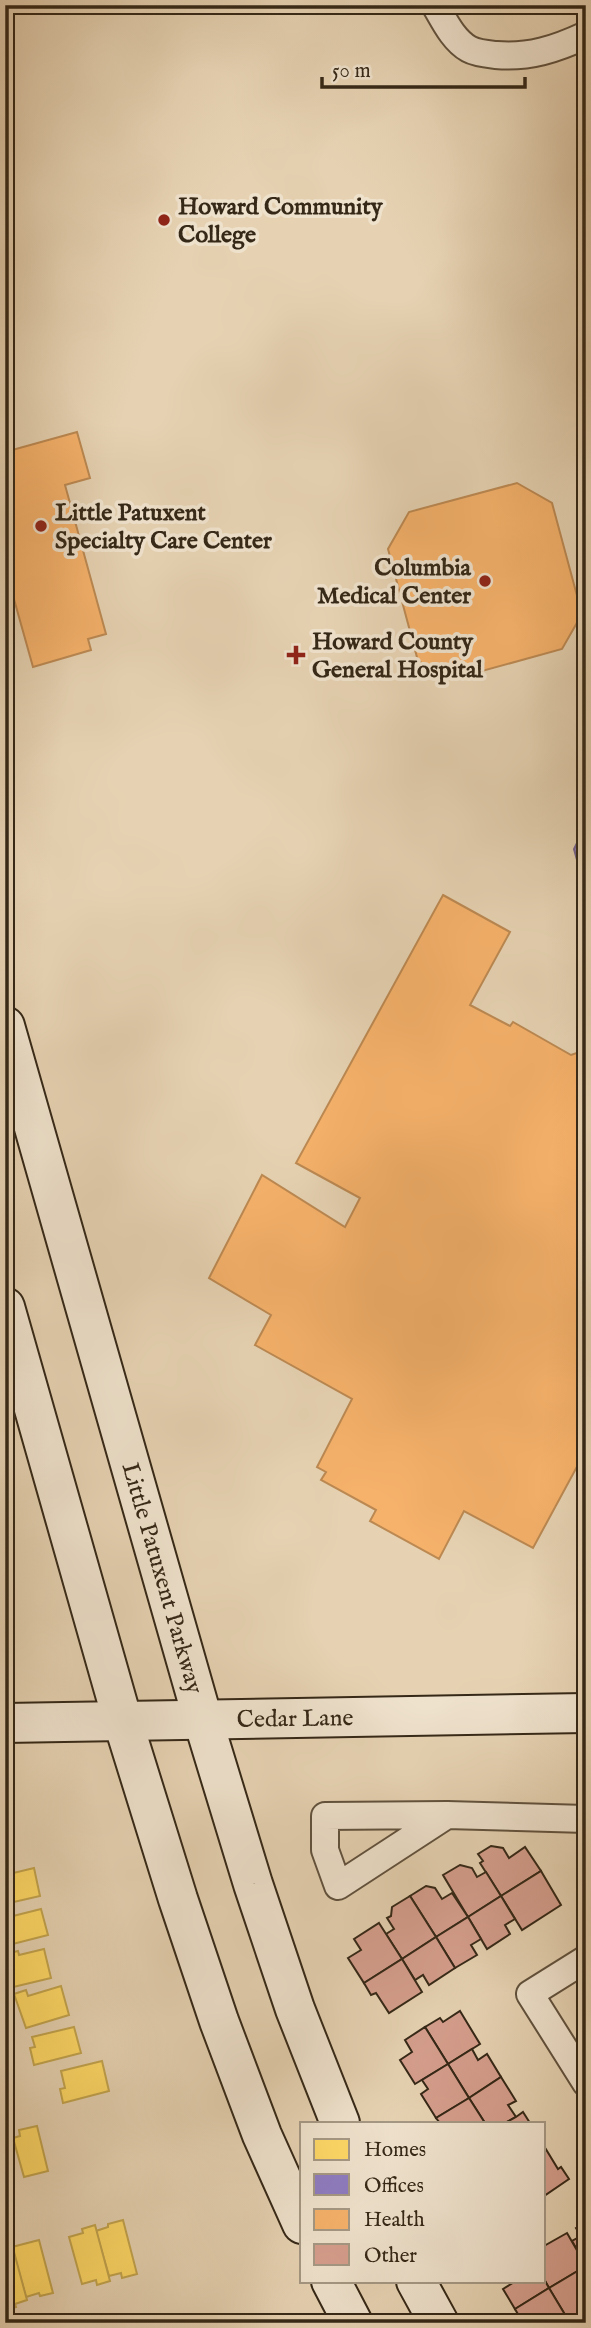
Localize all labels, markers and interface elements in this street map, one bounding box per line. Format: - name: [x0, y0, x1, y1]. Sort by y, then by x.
- scale bar: [322, 46, 524, 90]
- text: 50 m: [332, 58, 371, 85]
- place label: Howard Community College: [178, 192, 384, 251]
- marker: Howard Community College: [156, 212, 172, 228]
- place label: Little Patuxent Specialty Care Center: [55, 498, 272, 557]
- marker: Little Patuxent Specialty Care Center: [33, 518, 49, 534]
- place label: Columbia Medical Center: [317, 553, 472, 612]
- marker: Columbia Medical Center: [477, 573, 493, 589]
- place label: Howard County General Hospital: [312, 627, 483, 686]
- marker: Howard County General Hospital: [286, 645, 306, 665]
- street label: Little Patuxent Parkway: [114, 1459, 209, 1698]
- street label: Cedar Lane: [236, 1703, 354, 1736]
- legend: [300, 2122, 546, 2282]
- text: Homes: [364, 2137, 426, 2164]
- text: Offices: [364, 2173, 424, 2200]
- text: Health: [364, 2207, 425, 2234]
- text: Other: [364, 2243, 417, 2270]

